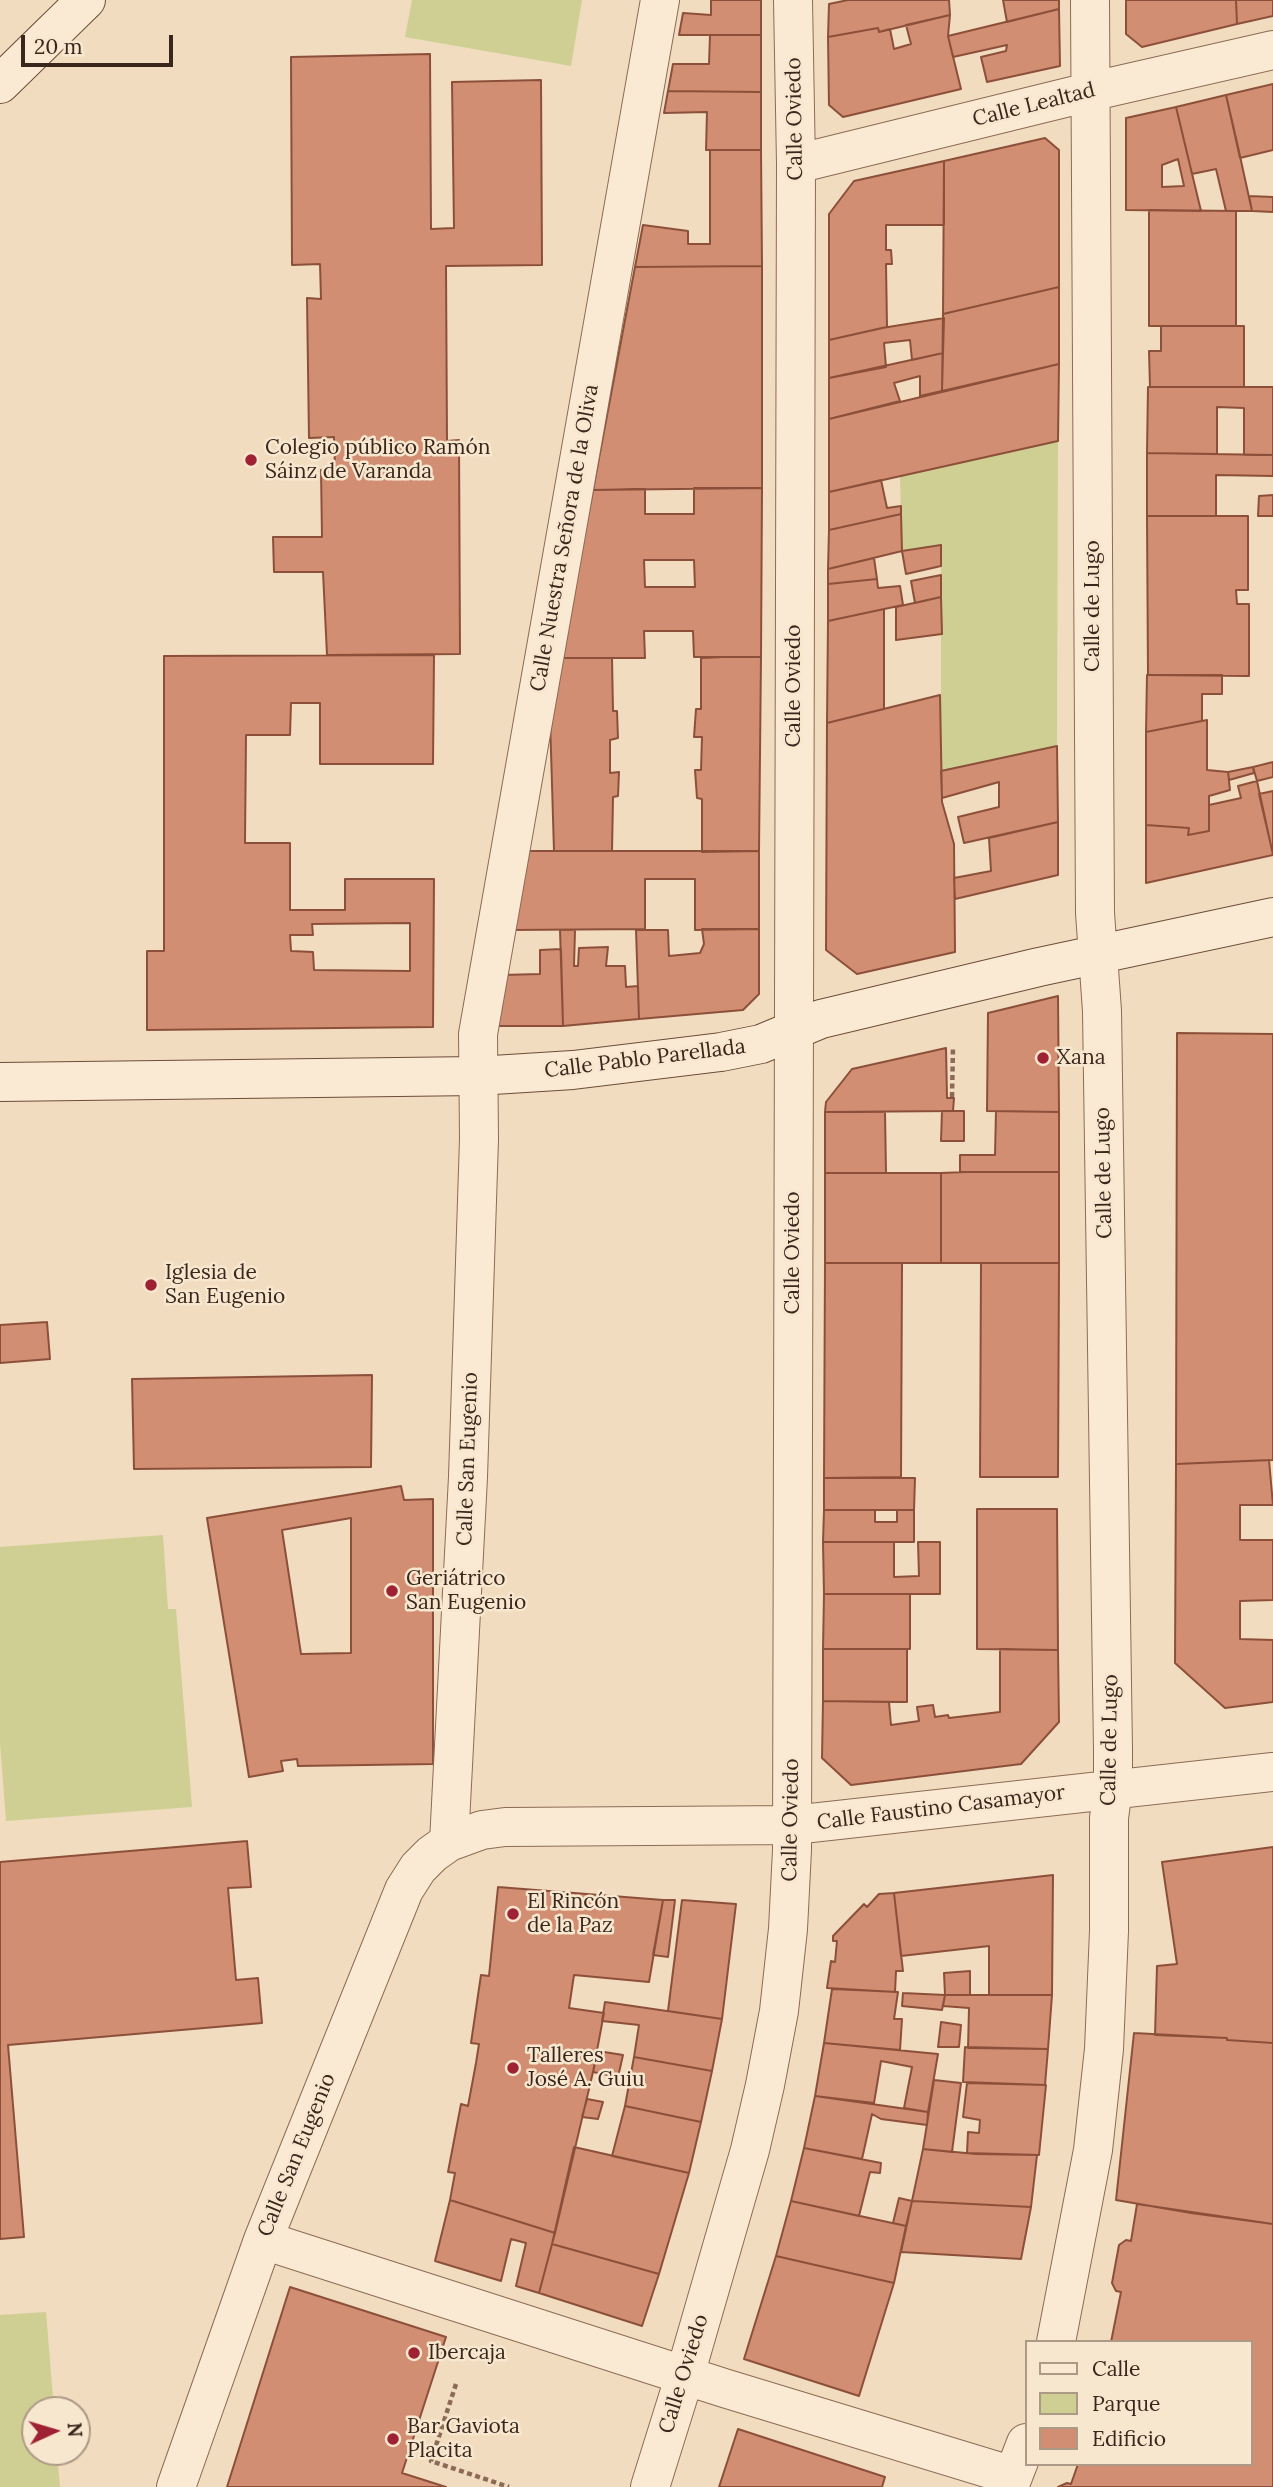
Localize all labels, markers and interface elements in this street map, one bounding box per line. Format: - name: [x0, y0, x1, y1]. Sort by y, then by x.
- scale bar: [24, 21, 177, 65]
- text: 20 m: [34, 33, 83, 60]
- street label: Calle Oviedo: [781, 57, 809, 181]
- street label: Calle Lealtad: [970, 78, 1098, 132]
- street label: Calle Nuestra Señora de la Oliva: [526, 382, 604, 694]
- place label: Colegio público Ramón Sáinz de Varanda: [265, 435, 490, 485]
- marker: Colegio público Ramón Sáinz de Varanda: [243, 452, 259, 468]
- street label: Calle de Lugo: [1080, 540, 1106, 672]
- street label: Calle Oviedo: [781, 624, 807, 748]
- street label: Calle Pablo Parellada: [543, 1034, 747, 1084]
- place label: Xana: [1057, 1045, 1106, 1071]
- marker: Xana: [1035, 1050, 1051, 1066]
- street label: Calle de Lugo: [1090, 1107, 1118, 1239]
- street label: Calle Oviedo: [780, 1191, 806, 1315]
- place label: Iglesia de San Eugenio: [165, 1260, 285, 1310]
- marker: Iglesia de San Eugenio: [143, 1277, 159, 1293]
- street label: Calle San Eugenio: [452, 1372, 484, 1546]
- place label: Geriátrico San Eugenio: [406, 1566, 526, 1616]
- marker: Geriátrico San Eugenio: [384, 1583, 400, 1599]
- street label: Calle de Lugo: [1096, 1674, 1124, 1806]
- street label: Calle Oviedo: [777, 1758, 805, 1882]
- street label: Calle Faustino Casamayor: [815, 1780, 1067, 1836]
- place label: El Rincón de la Paz: [527, 1889, 619, 1939]
- marker: El Rincón de la Paz: [505, 1906, 521, 1922]
- place label: Talleres José A. Guiu: [527, 2043, 644, 2093]
- marker: Talleres José A. Guiu: [505, 2060, 521, 2076]
- street label: Calle San Eugenio: [253, 2070, 341, 2240]
- street label: Calle Oviedo: [654, 2311, 714, 2437]
- place label: Ibercaja: [428, 2340, 506, 2366]
- legend: [1024, 2340, 1252, 2466]
- marker: Ibercaja: [406, 2345, 422, 2361]
- text: Calle: [1092, 2355, 1140, 2382]
- text: Parque: [1092, 2390, 1160, 2417]
- north arrow: [21, 2396, 91, 2466]
- place label: Bar Gaviota Placita: [407, 2414, 520, 2464]
- text: N: [62, 2422, 87, 2438]
- text: Edificio: [1092, 2425, 1166, 2452]
- marker: Bar Gaviota Placita: [385, 2431, 401, 2447]

